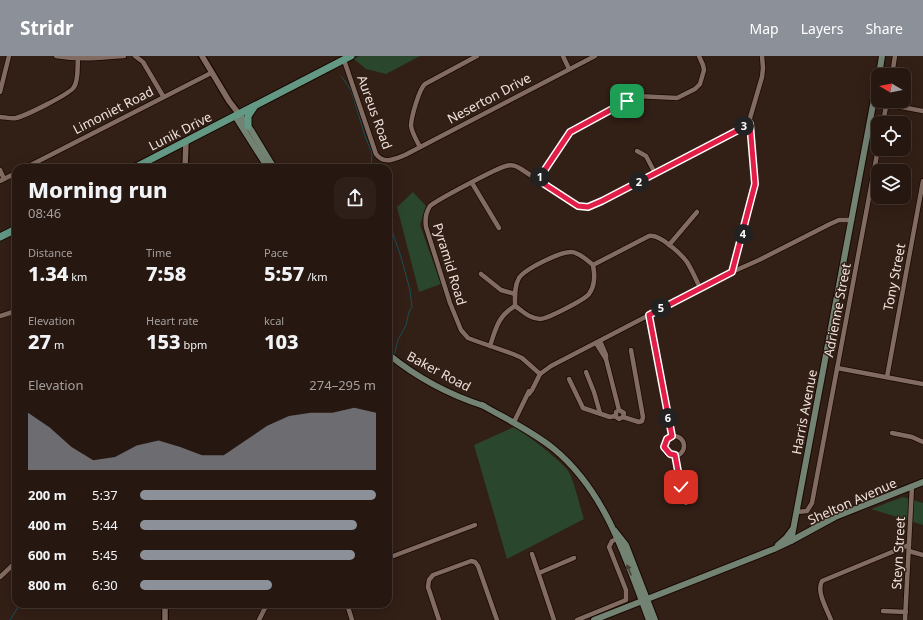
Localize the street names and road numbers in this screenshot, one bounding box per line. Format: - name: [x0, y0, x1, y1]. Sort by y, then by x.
- street label: Neserton Drive: [444, 68, 534, 128]
- street label: Aureus Road: [353, 72, 397, 152]
- street label: Limoniet Road: [70, 82, 156, 138]
- street label: Lunik Drive: [145, 107, 215, 155]
- street label: Pyramid Road: [429, 221, 471, 307]
- street label: Tony Street: [879, 241, 909, 312]
- street label: Adrienne Street: [819, 261, 855, 359]
- street label: Baker Road: [404, 347, 474, 395]
- street label: Harris Avenue: [787, 368, 821, 456]
- street label: Shelton Avenue: [805, 473, 899, 529]
- street label: Steyn Street: [887, 516, 909, 590]

